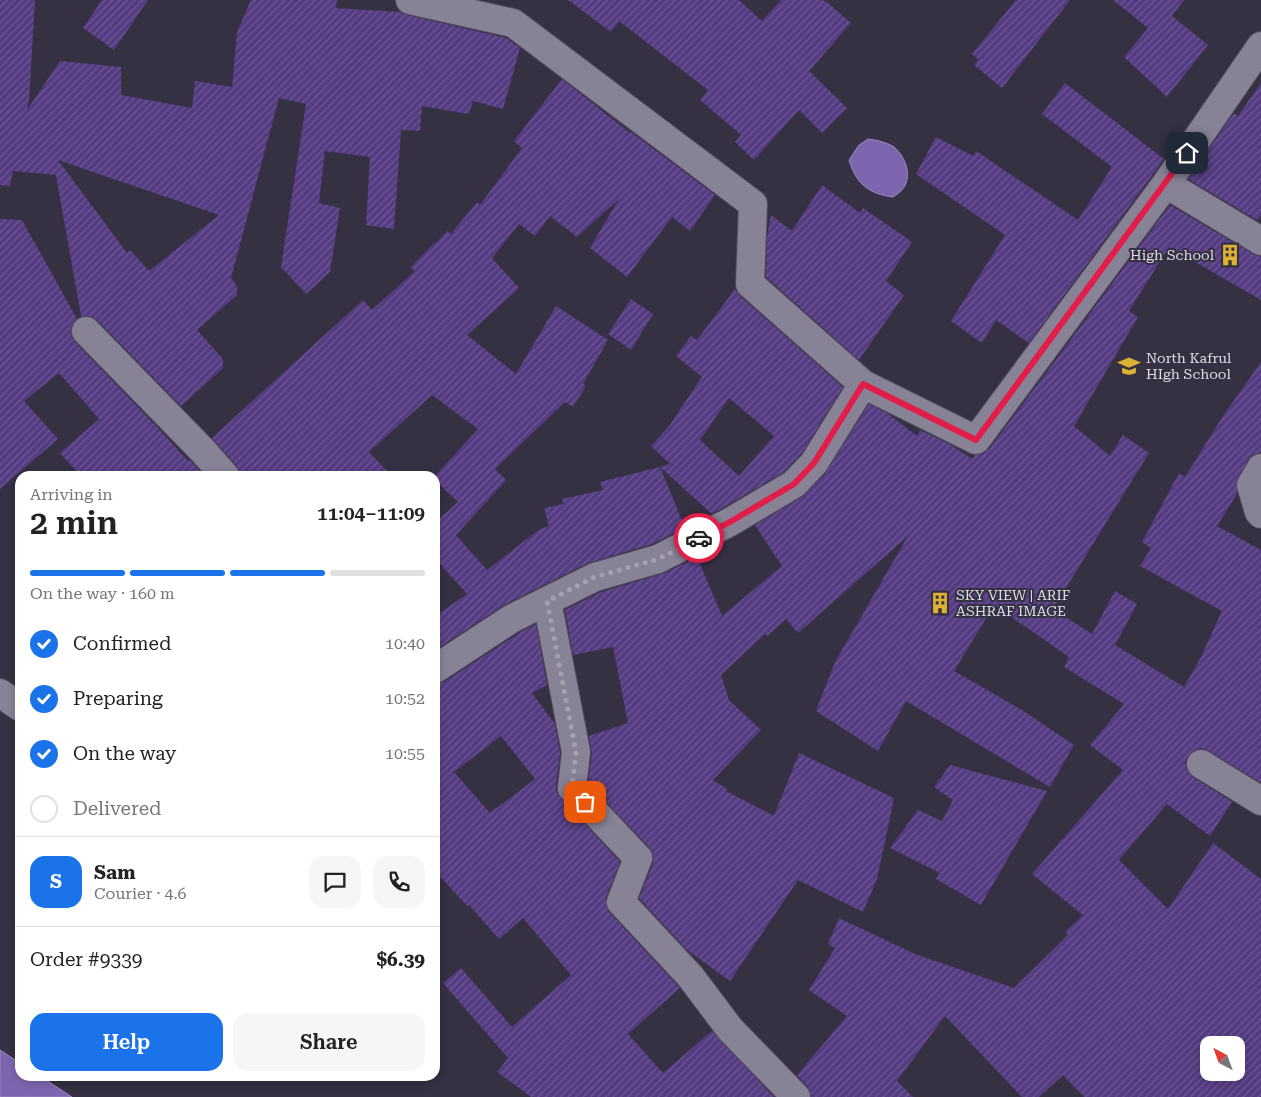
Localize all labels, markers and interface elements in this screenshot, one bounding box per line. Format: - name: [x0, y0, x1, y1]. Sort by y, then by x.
- pin: [1166, 132, 1208, 174]
- icon: home: [1173, 139, 1201, 167]
- building icon: High School: [1217, 242, 1243, 268]
- place label: High School: [1130, 247, 1215, 263]
- place label: North Kafrul HIgh School: [1146, 350, 1232, 382]
- school or university icon: North Kafrul HIgh School: [1116, 353, 1142, 379]
- text: Arriving in: [30, 485, 113, 504]
- text: 11:04–11:09: [317, 502, 425, 525]
- text: 2 min: [30, 504, 118, 542]
- courier: [674, 513, 724, 563]
- icon: car: [685, 524, 713, 552]
- text: On the way · 160 m: [30, 584, 175, 603]
- place label: SKY VIEW | ARIF ASHRAF IMAGE: [956, 587, 1070, 619]
- building icon: SKY VIEW | ARIF ASHRAF IMAGE: [927, 590, 953, 616]
- icon: check: [30, 630, 58, 658]
- text: Confirmed: [73, 632, 171, 655]
- text: 10:40: [385, 634, 425, 653]
- icon: check: [30, 685, 58, 713]
- text: Preparing: [73, 687, 163, 710]
- text: 10:52: [385, 689, 425, 708]
- icon: check: [30, 740, 58, 768]
- text: On the way: [73, 742, 176, 765]
- text: 10:55: [385, 744, 425, 763]
- pin: [564, 781, 606, 823]
- icon: bag: [571, 788, 599, 816]
- text: Delivered: [73, 797, 161, 820]
- button: chat: [309, 856, 361, 908]
- button: phone: [373, 856, 425, 908]
- text: Sam: [94, 861, 136, 884]
- text: S: [50, 870, 62, 893]
- text: Courier · 4.6: [94, 884, 187, 903]
- text: Order #9339: [30, 948, 142, 971]
- text: $6.39: [376, 948, 425, 971]
- button: Help: [30, 1013, 223, 1071]
- button: Share: [233, 1013, 425, 1071]
- north arrow: [1200, 1036, 1245, 1081]
- map controls: [1200, 1036, 1245, 1081]

